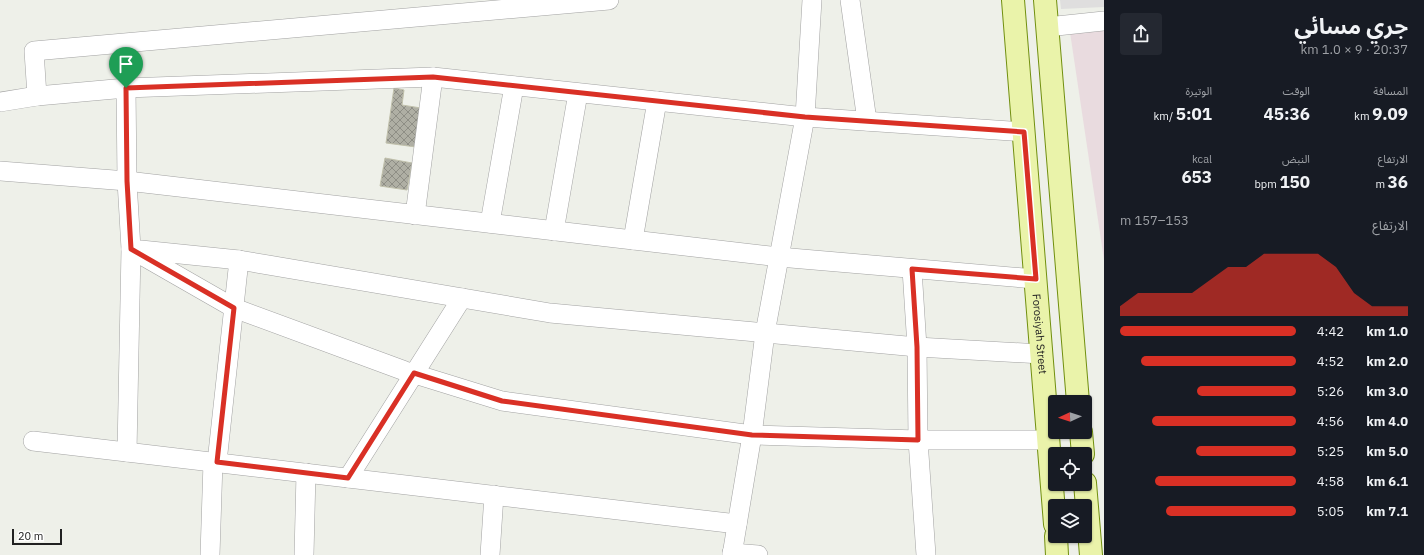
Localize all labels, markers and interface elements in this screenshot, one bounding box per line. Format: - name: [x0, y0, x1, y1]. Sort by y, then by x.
- text: جري مسائي: [1294, 11, 1408, 40]
- button: share: [1120, 13, 1162, 55]
- text: 20:37 · 9 × 1.0 km: [1300, 41, 1408, 58]
- pin: [109, 47, 143, 88]
- icon: arrive: [115, 53, 137, 75]
- text: الوتيرة: [1186, 84, 1212, 98]
- text: الوقت: [1282, 84, 1310, 98]
- text: المسافة: [1373, 84, 1408, 98]
- text: 5:01: [1176, 103, 1212, 125]
- text: 45:36: [1264, 103, 1310, 125]
- text: 9.09: [1372, 103, 1408, 125]
- text: /km: [1154, 109, 1176, 123]
- text: km: [1354, 109, 1372, 123]
- text: kcal: [1192, 152, 1212, 166]
- text: النبض: [1282, 152, 1310, 166]
- text: الارتفاع: [1378, 152, 1408, 166]
- text: 653: [1181, 166, 1212, 188]
- text: 150: [1279, 171, 1310, 193]
- text: 36: [1388, 171, 1408, 193]
- text: bpm: [1254, 177, 1279, 191]
- text: m: [1375, 177, 1388, 191]
- text: 153–157 m: [1120, 212, 1189, 229]
- text: الارتفاع: [1372, 217, 1408, 234]
- street label: Forosiyah Street: [1030, 293, 1050, 375]
- text: 4:42: [1317, 323, 1344, 340]
- text: 1.0 km: [1366, 323, 1408, 340]
- text: 4:52: [1317, 353, 1344, 370]
- text: 2.0 km: [1366, 353, 1408, 370]
- text: 5:26: [1317, 383, 1344, 400]
- text: 3.0 km: [1366, 383, 1408, 400]
- north arrow: [1048, 395, 1092, 439]
- map controls: [1048, 395, 1092, 543]
- text: 4:56: [1317, 413, 1344, 430]
- text: 4.0 km: [1366, 413, 1408, 430]
- text: 5:25: [1317, 443, 1344, 460]
- text: 5.0 km: [1366, 443, 1408, 460]
- button: locate: [1048, 447, 1092, 491]
- text: 4:58: [1317, 473, 1344, 490]
- text: 6.1 km: [1366, 473, 1408, 490]
- button: layers: [1048, 499, 1092, 543]
- text: 5:05: [1317, 503, 1344, 520]
- text: 7.1 km: [1366, 503, 1408, 520]
- scale bar: [12, 527, 62, 546]
- text: 20 m: [18, 529, 43, 543]

